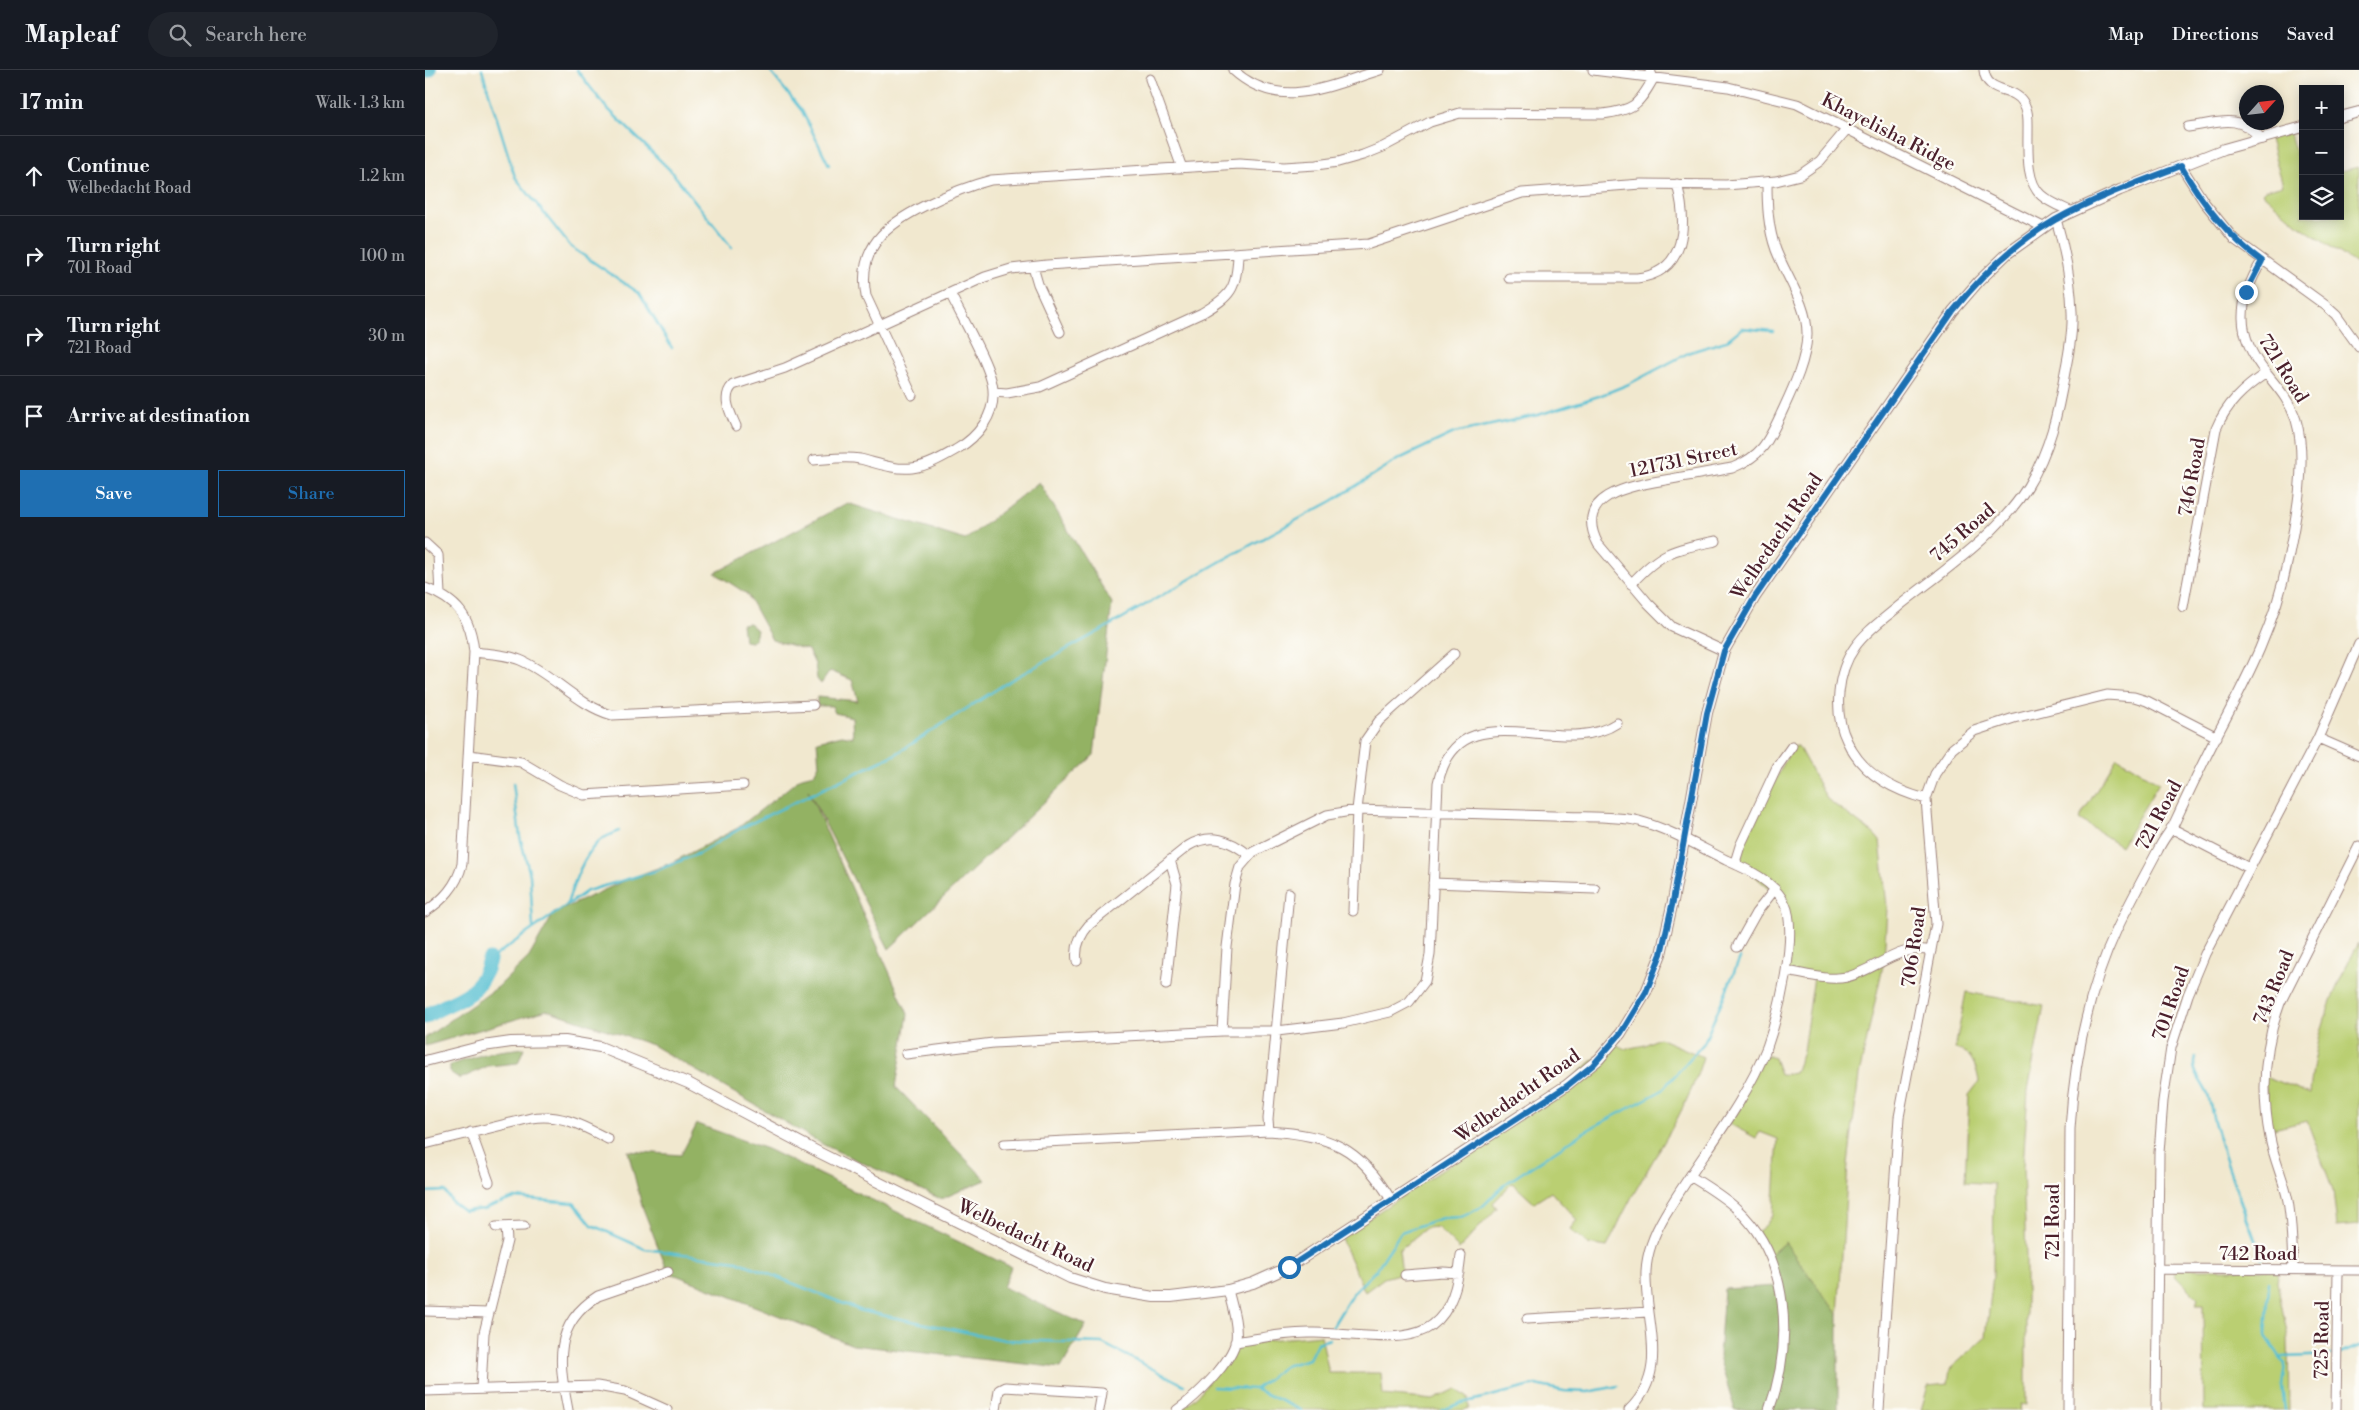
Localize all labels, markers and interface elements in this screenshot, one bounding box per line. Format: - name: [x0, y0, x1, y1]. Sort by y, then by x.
- search box: [148, 12, 498, 57]
- text: Mapleaf: [25, 20, 118, 50]
- icon: search: [166, 21, 194, 49]
- text: Search here: [206, 23, 307, 47]
- text: Map: [2108, 23, 2144, 46]
- text: Directions: [2172, 23, 2259, 46]
- text: Saved: [2287, 23, 2334, 46]
- north arrow: [2239, 85, 2284, 130]
- map controls: [2299, 85, 2344, 220]
- button: +: [2299, 85, 2344, 130]
- street label: Khayelisha Ridge: [1817, 88, 1960, 176]
- text: 17 min: [20, 90, 83, 116]
- text: Walk · 1.3 km: [316, 93, 405, 113]
- button: −: [2299, 130, 2344, 175]
- text: Continue: [67, 154, 150, 178]
- icon: ahead: [20, 162, 48, 190]
- text: 1.2 km: [359, 166, 405, 186]
- button: layers: [2299, 175, 2344, 220]
- text: Welbedacht Road: [67, 178, 191, 198]
- text: Turn right: [67, 234, 160, 258]
- icon: right: [20, 242, 48, 270]
- text: 100 m: [360, 246, 405, 266]
- text: 701 Road: [67, 258, 132, 278]
- route end: [2235, 281, 2258, 304]
- text: Turn right: [67, 314, 160, 338]
- icon: right: [20, 322, 48, 350]
- text: 30 m: [368, 326, 405, 346]
- street label: 721 Road: [2253, 330, 2314, 408]
- text: 721 Road: [67, 338, 131, 358]
- icon: arrive: [20, 402, 48, 430]
- text: Arrive at destination: [67, 404, 250, 428]
- street label: 746 Road: [2173, 436, 2211, 518]
- street label: 121731 Street: [1627, 437, 1740, 483]
- street label: Welbedacht Road: [1725, 469, 1828, 605]
- button: Save: [20, 470, 208, 517]
- button: Share: [218, 470, 405, 517]
- street label: 745 Road: [1925, 498, 2000, 567]
- street label: 721 Road: [2130, 776, 2188, 855]
- street label: 706 Road: [1896, 905, 1932, 989]
- street label: 743 Road: [2248, 946, 2300, 1028]
- street label: 701 Road: [2147, 963, 2195, 1044]
- street label: Welbedacht Road: [1449, 1044, 1585, 1149]
- street label: 721 Road: [2041, 1184, 2065, 1260]
- street label: Welbedacht Road: [953, 1193, 1098, 1278]
- street label: 742 Road: [2219, 1242, 2298, 1266]
- route start: [1278, 1256, 1301, 1279]
- street label: 725 Road: [2309, 1300, 2335, 1380]

